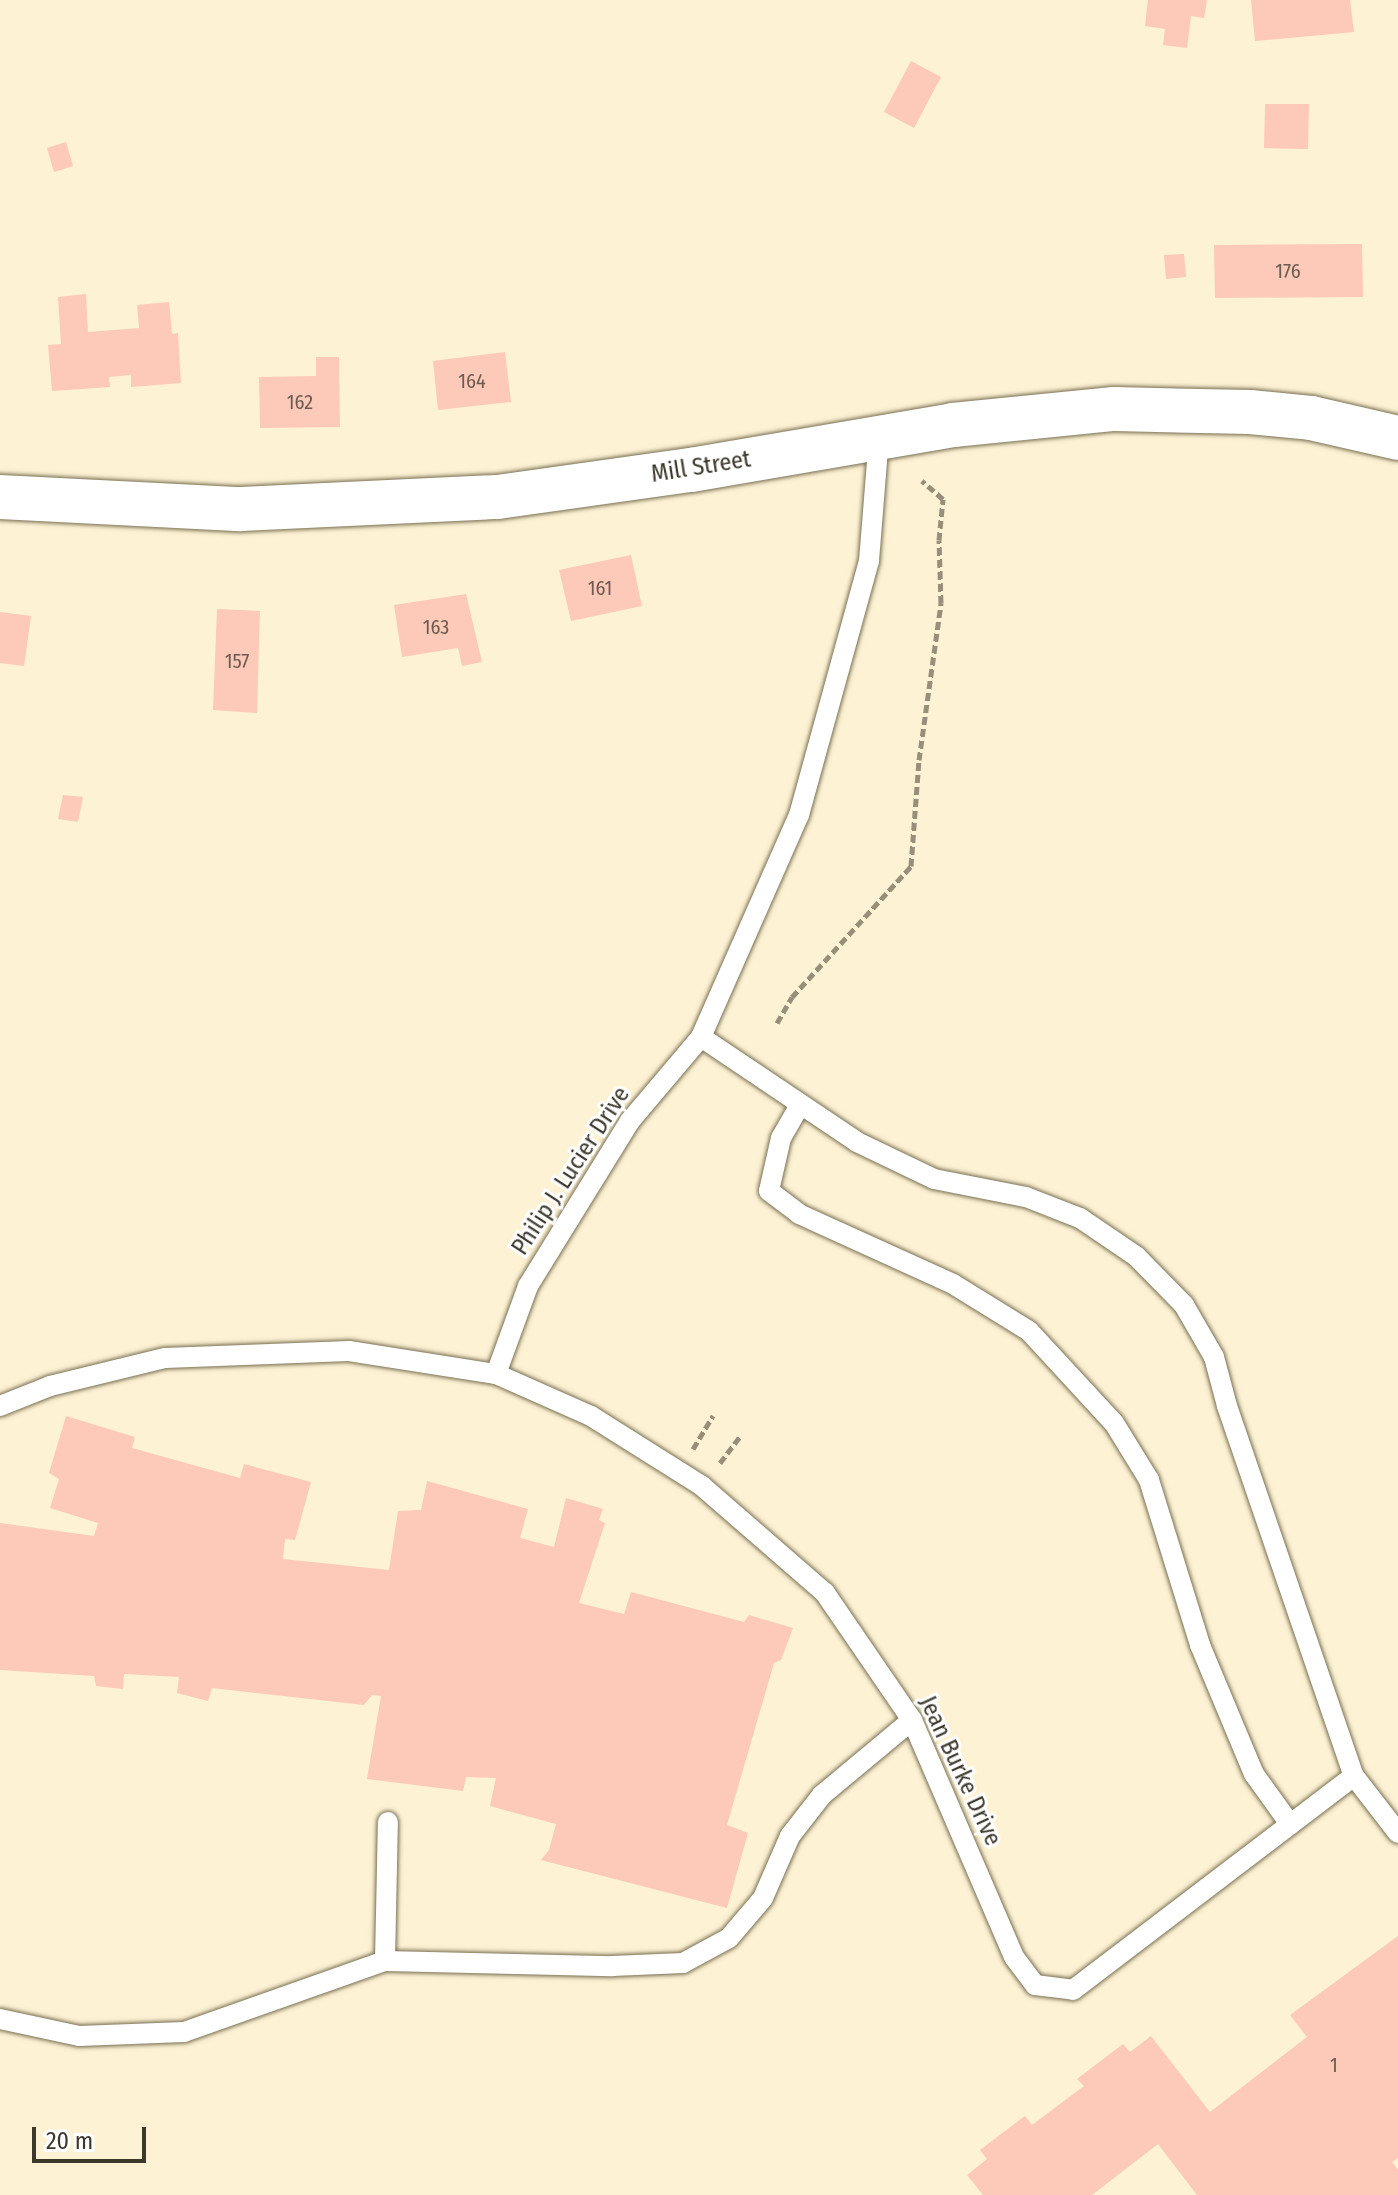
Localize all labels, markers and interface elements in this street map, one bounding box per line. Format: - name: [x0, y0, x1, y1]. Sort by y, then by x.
- house number: 176: [1275, 259, 1301, 283]
- house number: 164: [458, 369, 486, 393]
- house number: 162: [287, 390, 313, 414]
- street label: Mill Street: [649, 445, 753, 489]
- house number: 161: [588, 576, 612, 600]
- house number: 163: [423, 615, 449, 639]
- house number: 157: [225, 649, 249, 673]
- street label: Philip J. Lucier Drive: [506, 1082, 636, 1260]
- street label: Jean Burke Drive: [913, 1692, 1007, 1850]
- house number: 1: [1330, 2053, 1338, 2077]
- scale bar: [36, 2111, 150, 2161]
- text: 20 m: [46, 2127, 93, 2155]

